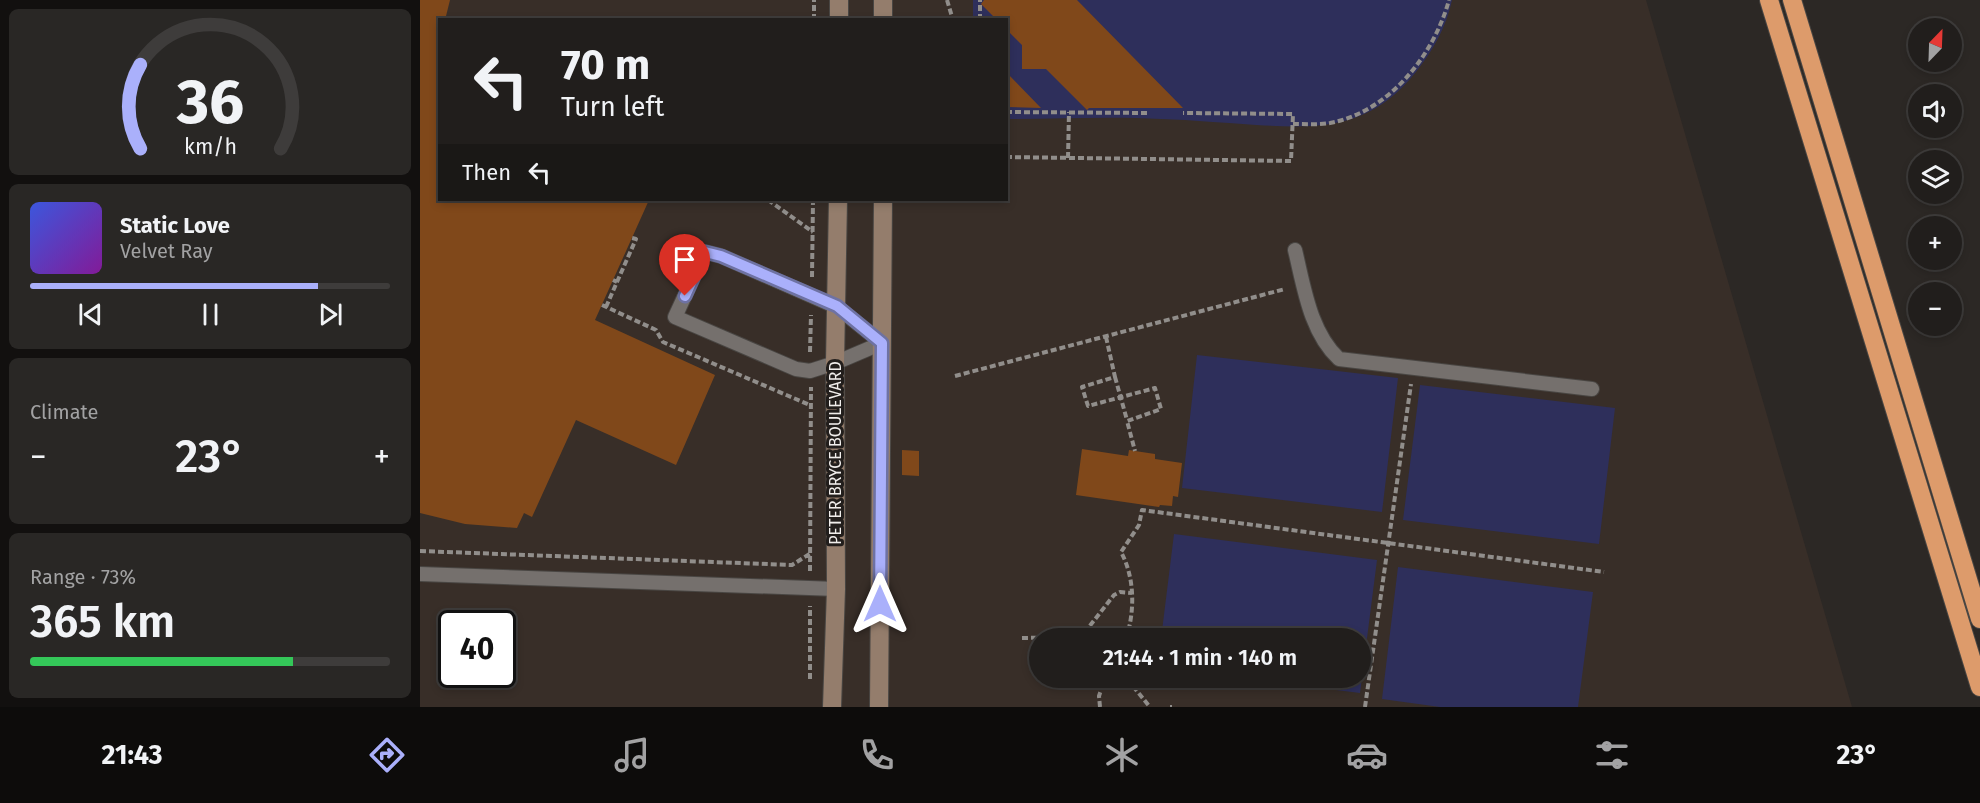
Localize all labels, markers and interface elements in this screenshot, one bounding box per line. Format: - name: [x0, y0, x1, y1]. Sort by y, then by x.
- north arrow: [1908, 18, 1962, 72]
- map controls: [1908, 18, 1962, 336]
- text: 70 m: [561, 40, 650, 90]
- icon: left: [462, 42, 540, 120]
- text: 36: [175, 65, 244, 140]
- button: sound: [1908, 84, 1962, 138]
- text: Turn left: [561, 91, 664, 123]
- text: km/h: [183, 134, 237, 160]
- button: layers: [1908, 150, 1962, 204]
- icon: left: [523, 156, 556, 189]
- text: Then: [462, 159, 511, 186]
- text: Static Love: [120, 212, 230, 239]
- button: +: [1908, 216, 1962, 270]
- pin: [659, 234, 710, 296]
- text: Velvet Ray: [120, 239, 213, 263]
- icon: arrive: [668, 243, 701, 276]
- button: −: [1908, 282, 1962, 336]
- icon: previous: [74, 298, 107, 331]
- icon: pause: [194, 298, 227, 331]
- icon: next: [314, 298, 347, 331]
- street label: PETER BRYCE BOULEVARD: [826, 361, 845, 545]
- text: Climate: [30, 400, 98, 424]
- text: 23°: [175, 430, 245, 484]
- text: −: [30, 437, 47, 477]
- text: +: [374, 437, 390, 477]
- text: Range · 73%: [30, 565, 136, 589]
- position arrow: [848, 572, 912, 636]
- text: 365 km: [30, 595, 175, 649]
- speed limit sign: 40: [438, 610, 516, 688]
- text: 21:44 · 1 min · 140 m: [1103, 644, 1297, 671]
- icon: directions: [366, 734, 408, 776]
- icon: music: [611, 734, 653, 776]
- icon: phone: [856, 734, 898, 776]
- icon: climate: [1101, 734, 1143, 776]
- icon: car: [1346, 734, 1388, 776]
- icon: filters: [1591, 734, 1633, 776]
- text: 21:43: [102, 739, 163, 771]
- text: 23°: [1836, 739, 1878, 771]

